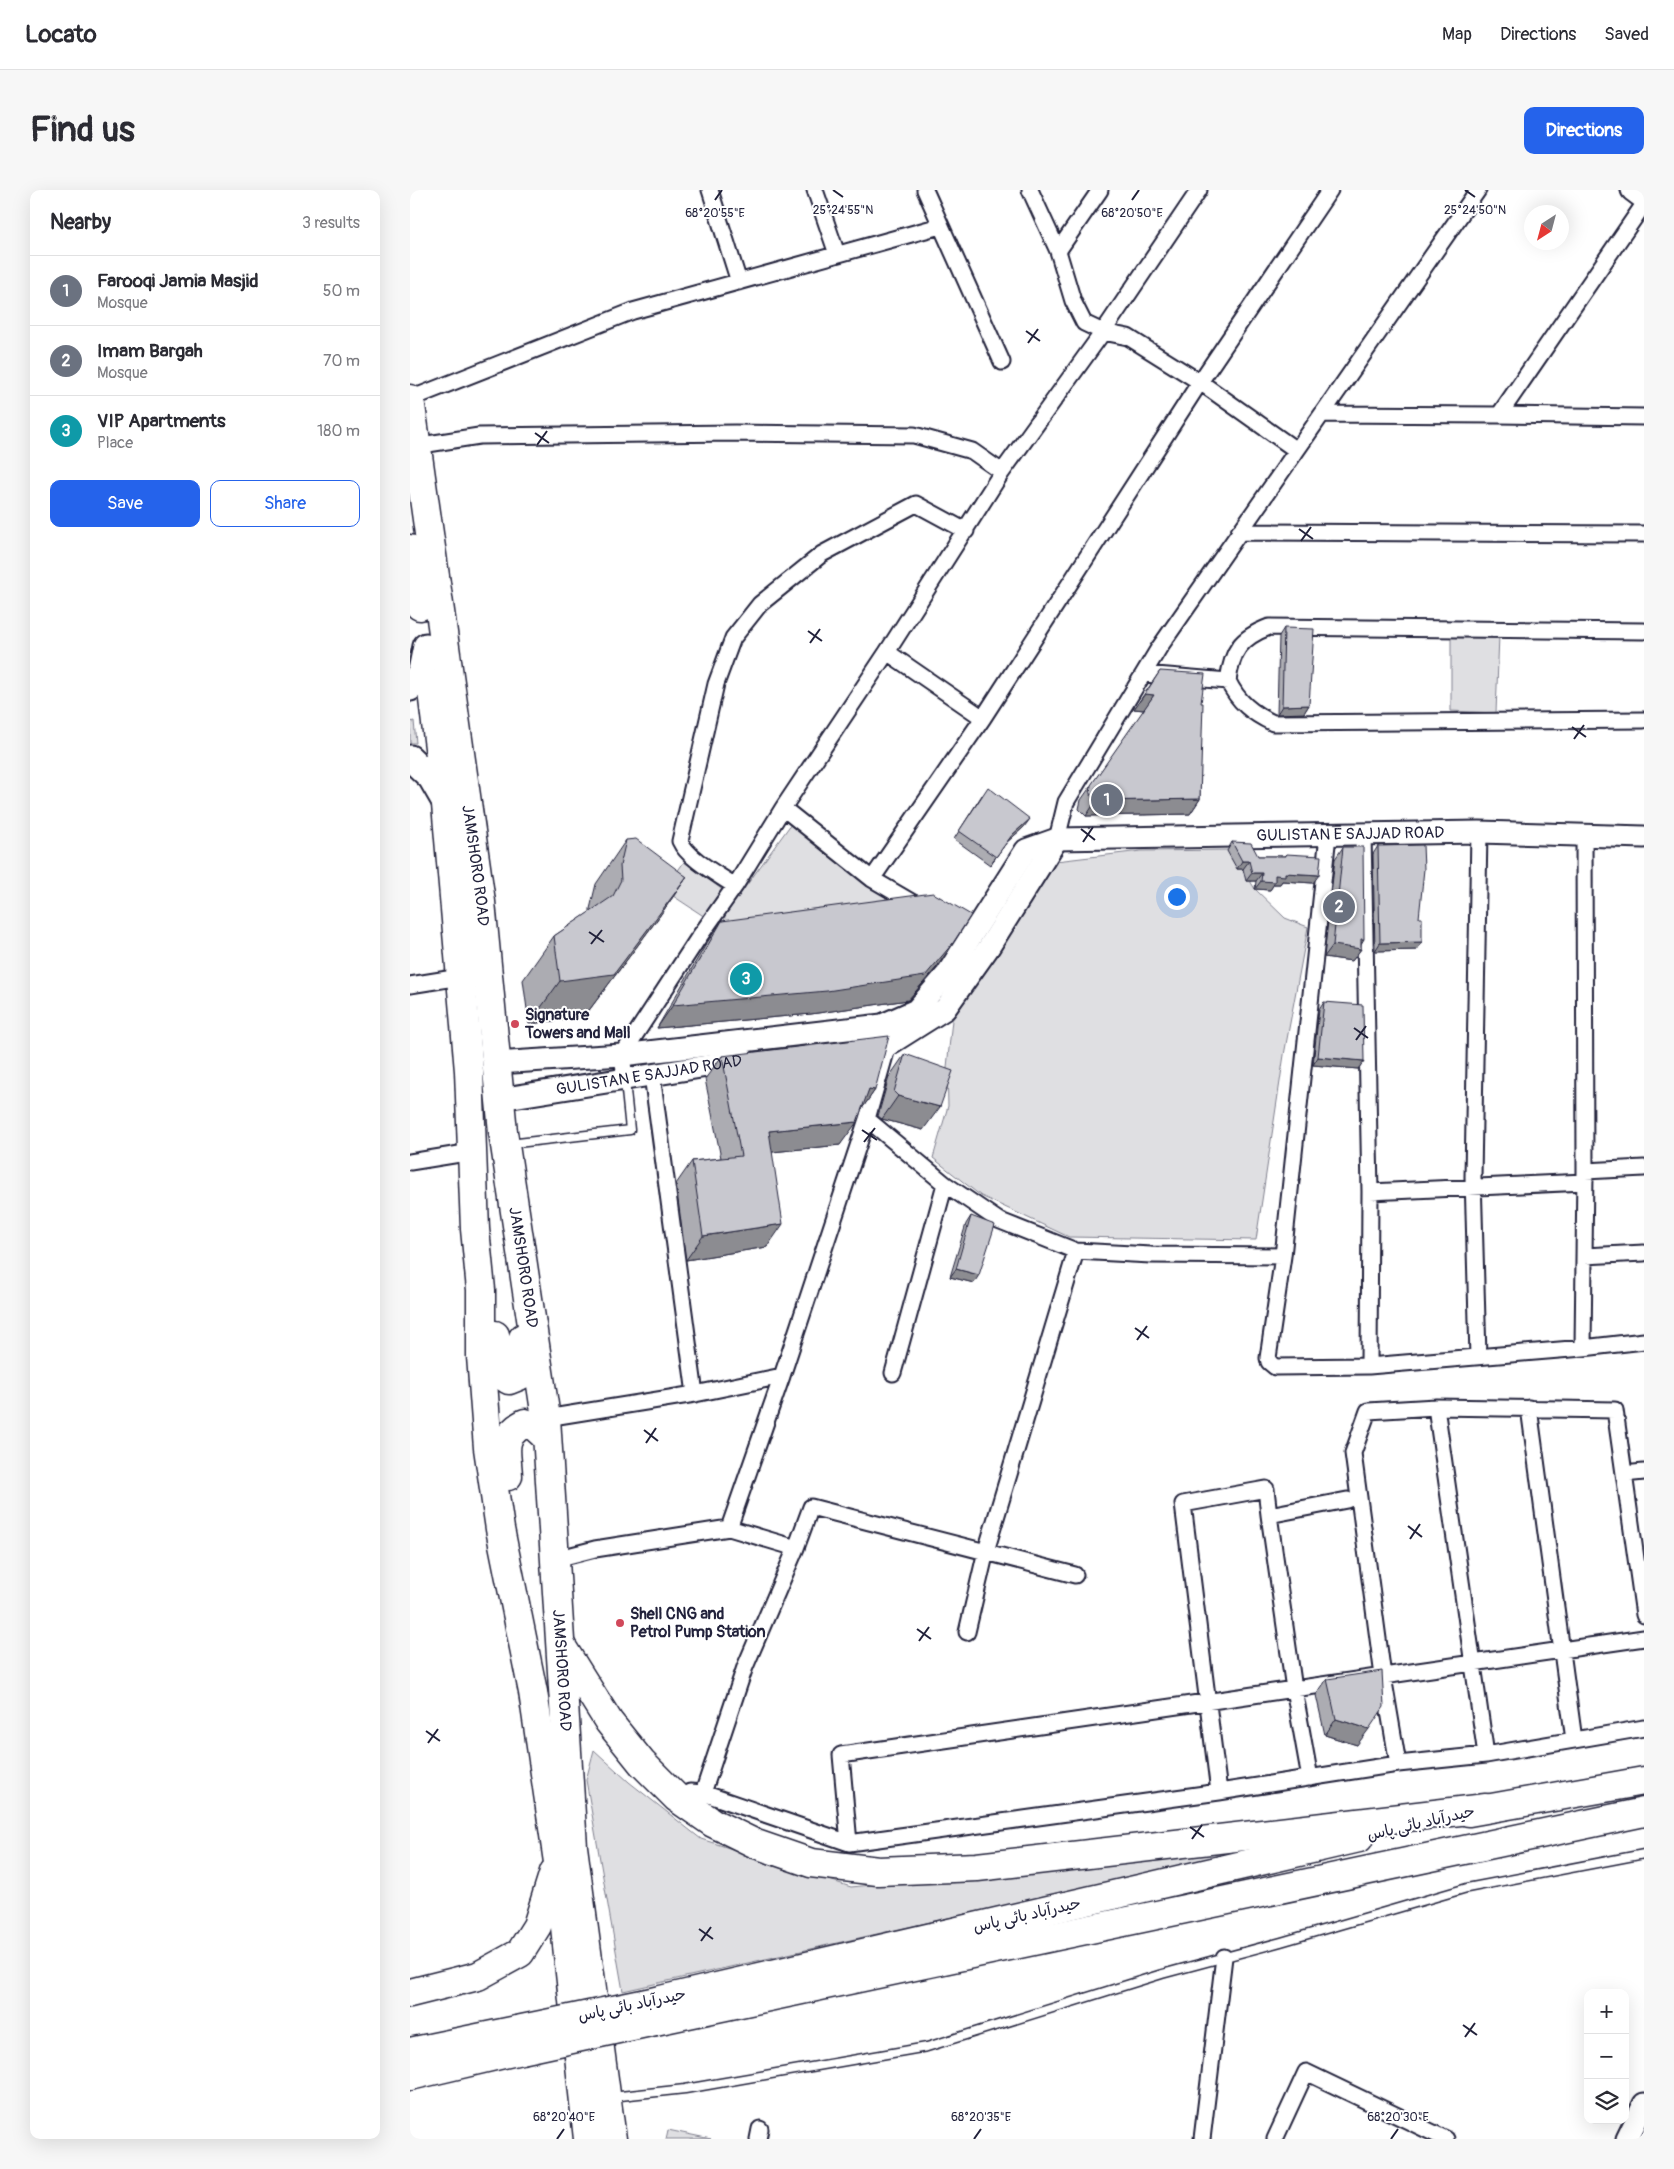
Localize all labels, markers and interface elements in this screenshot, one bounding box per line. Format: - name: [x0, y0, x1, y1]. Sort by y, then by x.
- text: Locato: [25, 20, 97, 49]
- text: Map: [1442, 23, 1472, 46]
- text: Directions: [1500, 23, 1576, 46]
- text: Saved: [1604, 23, 1649, 46]
- button: Directions: [1524, 107, 1644, 154]
- text: Find us: [30, 108, 135, 152]
- text: 25°24'55"N: [813, 203, 873, 218]
- text: 25°24'50"N: [1444, 203, 1506, 218]
- north arrow: [1524, 205, 1569, 250]
- text: 68°20'55"E: [685, 206, 745, 221]
- text: 68°20'50"E: [1101, 206, 1163, 221]
- text: Nearby: [50, 209, 111, 236]
- text: 3 results: [302, 213, 360, 233]
- text: Farooqi Jamia Masjid: [97, 269, 259, 293]
- text: 1: [63, 281, 69, 301]
- text: 50 m: [323, 281, 360, 301]
- text: Mosque: [97, 293, 148, 313]
- text: Imam Bargah: [97, 339, 203, 363]
- text: 2: [62, 351, 70, 371]
- text: 70 m: [323, 351, 360, 371]
- text: Mosque: [97, 363, 148, 383]
- text: VIP Apartments: [97, 409, 226, 433]
- text: 3: [62, 421, 70, 441]
- text: 180 m: [317, 421, 360, 441]
- text: Place: [97, 433, 133, 453]
- button: Save: [50, 480, 200, 527]
- button: Share: [210, 480, 360, 527]
- pin: 1: [1091, 781, 1123, 819]
- street label: JAMSHORO ROAD: [457, 804, 493, 927]
- street label: GULISTAN E SAJJAD ROAD: [1256, 823, 1444, 846]
- your location: [1164, 884, 1190, 910]
- pin: 2: [1323, 888, 1355, 926]
- pin: 3: [730, 960, 762, 998]
- place label: Signature Towers and Mall: [524, 1005, 631, 1043]
- marker: Signature Towers and Mall: [509, 1018, 521, 1030]
- street label: GULISTAN E SAJJAD ROAD: [555, 1051, 743, 1100]
- street label: JAMSHORO ROAD: [504, 1206, 542, 1329]
- place label: Shell CNG and Petrol Pump Station: [630, 1604, 766, 1642]
- street label: JAMSHORO ROAD: [548, 1609, 576, 1732]
- marker: Shell CNG and Petrol Pump Station: [614, 1617, 626, 1629]
- street label: حیدرآباد بائی پاس: [1365, 1801, 1477, 1845]
- street label: حیدرآباد بائی پاس: [971, 1893, 1083, 1937]
- street label: حیدرآباد بائی پاس: [576, 1984, 688, 2026]
- map controls: [1584, 1989, 1629, 2124]
- button: +: [1584, 1989, 1629, 2034]
- button: −: [1584, 2034, 1629, 2079]
- button: layers: [1584, 2079, 1629, 2124]
- text: 68°20'40"E: [533, 2110, 595, 2125]
- text: 68°20'35"E: [951, 2110, 1011, 2125]
- text: 68°20'30"E: [1367, 2110, 1429, 2125]

